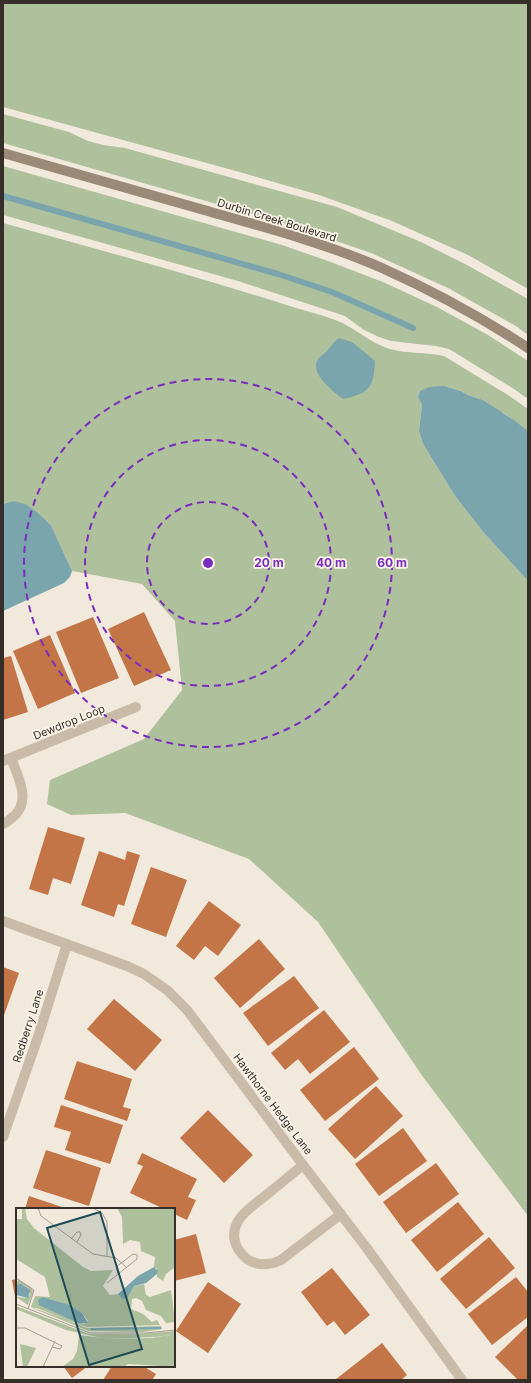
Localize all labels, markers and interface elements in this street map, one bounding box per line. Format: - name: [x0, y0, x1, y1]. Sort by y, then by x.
- street label: Durbin Creek Boulevard: [216, 195, 338, 245]
- text: 20 m: [254, 555, 284, 570]
- text: 40 m: [316, 555, 346, 570]
- text: 60 m: [377, 555, 407, 570]
- centre of rings: [201, 556, 215, 570]
- street label: Dewdrop Loop: [31, 701, 107, 743]
- street label: Redberry Lane: [10, 987, 46, 1065]
- street label: Hawthorne Hedge Lane: [230, 1051, 316, 1157]
- inset map: [16, 1208, 175, 1367]

